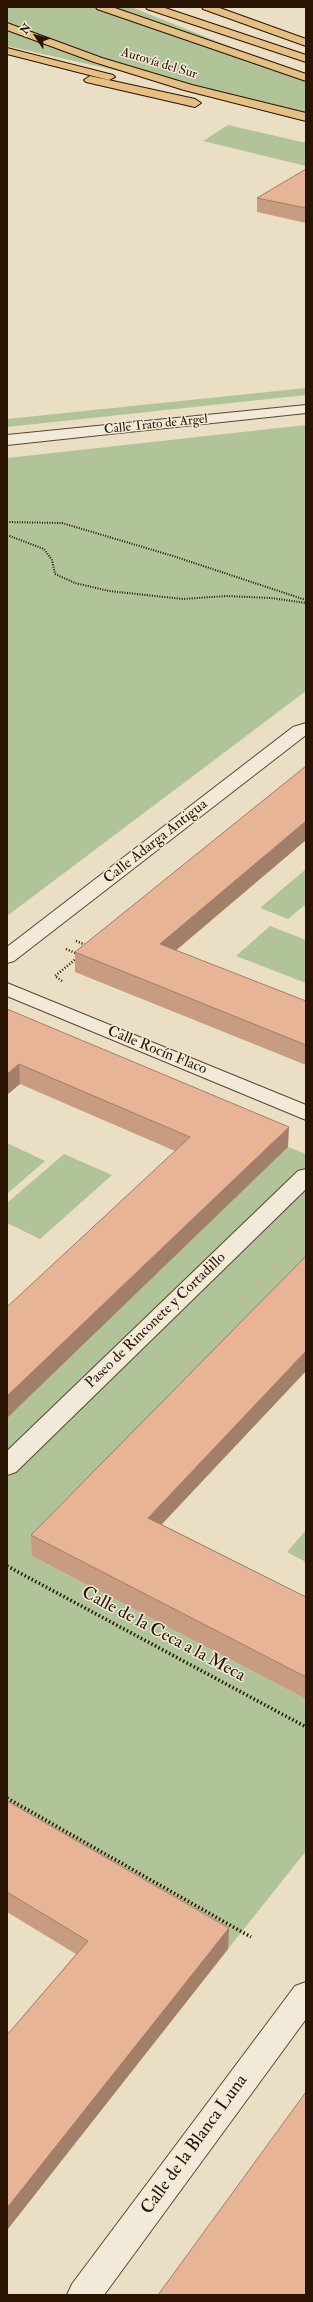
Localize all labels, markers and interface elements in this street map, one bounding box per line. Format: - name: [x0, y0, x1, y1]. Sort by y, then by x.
- north arrow: [16, 16, 56, 56]
- text: N: [18, 21, 34, 37]
- street label: Autovía del Sur: [119, 45, 199, 83]
- street label: Calle Trato de Argel: [103, 412, 209, 438]
- street label: Calle Adarga Antigua: [100, 796, 212, 888]
- street label: Calle Rocín Flaco: [105, 1023, 209, 1079]
- street label: Paseo de Rinconete y Cortadillo: [82, 1249, 230, 1393]
- street label: Calle de la Ceca a la Meca: [77, 1583, 249, 1687]
- street label: Calle de la Blanca Luna: [137, 2071, 253, 2219]

